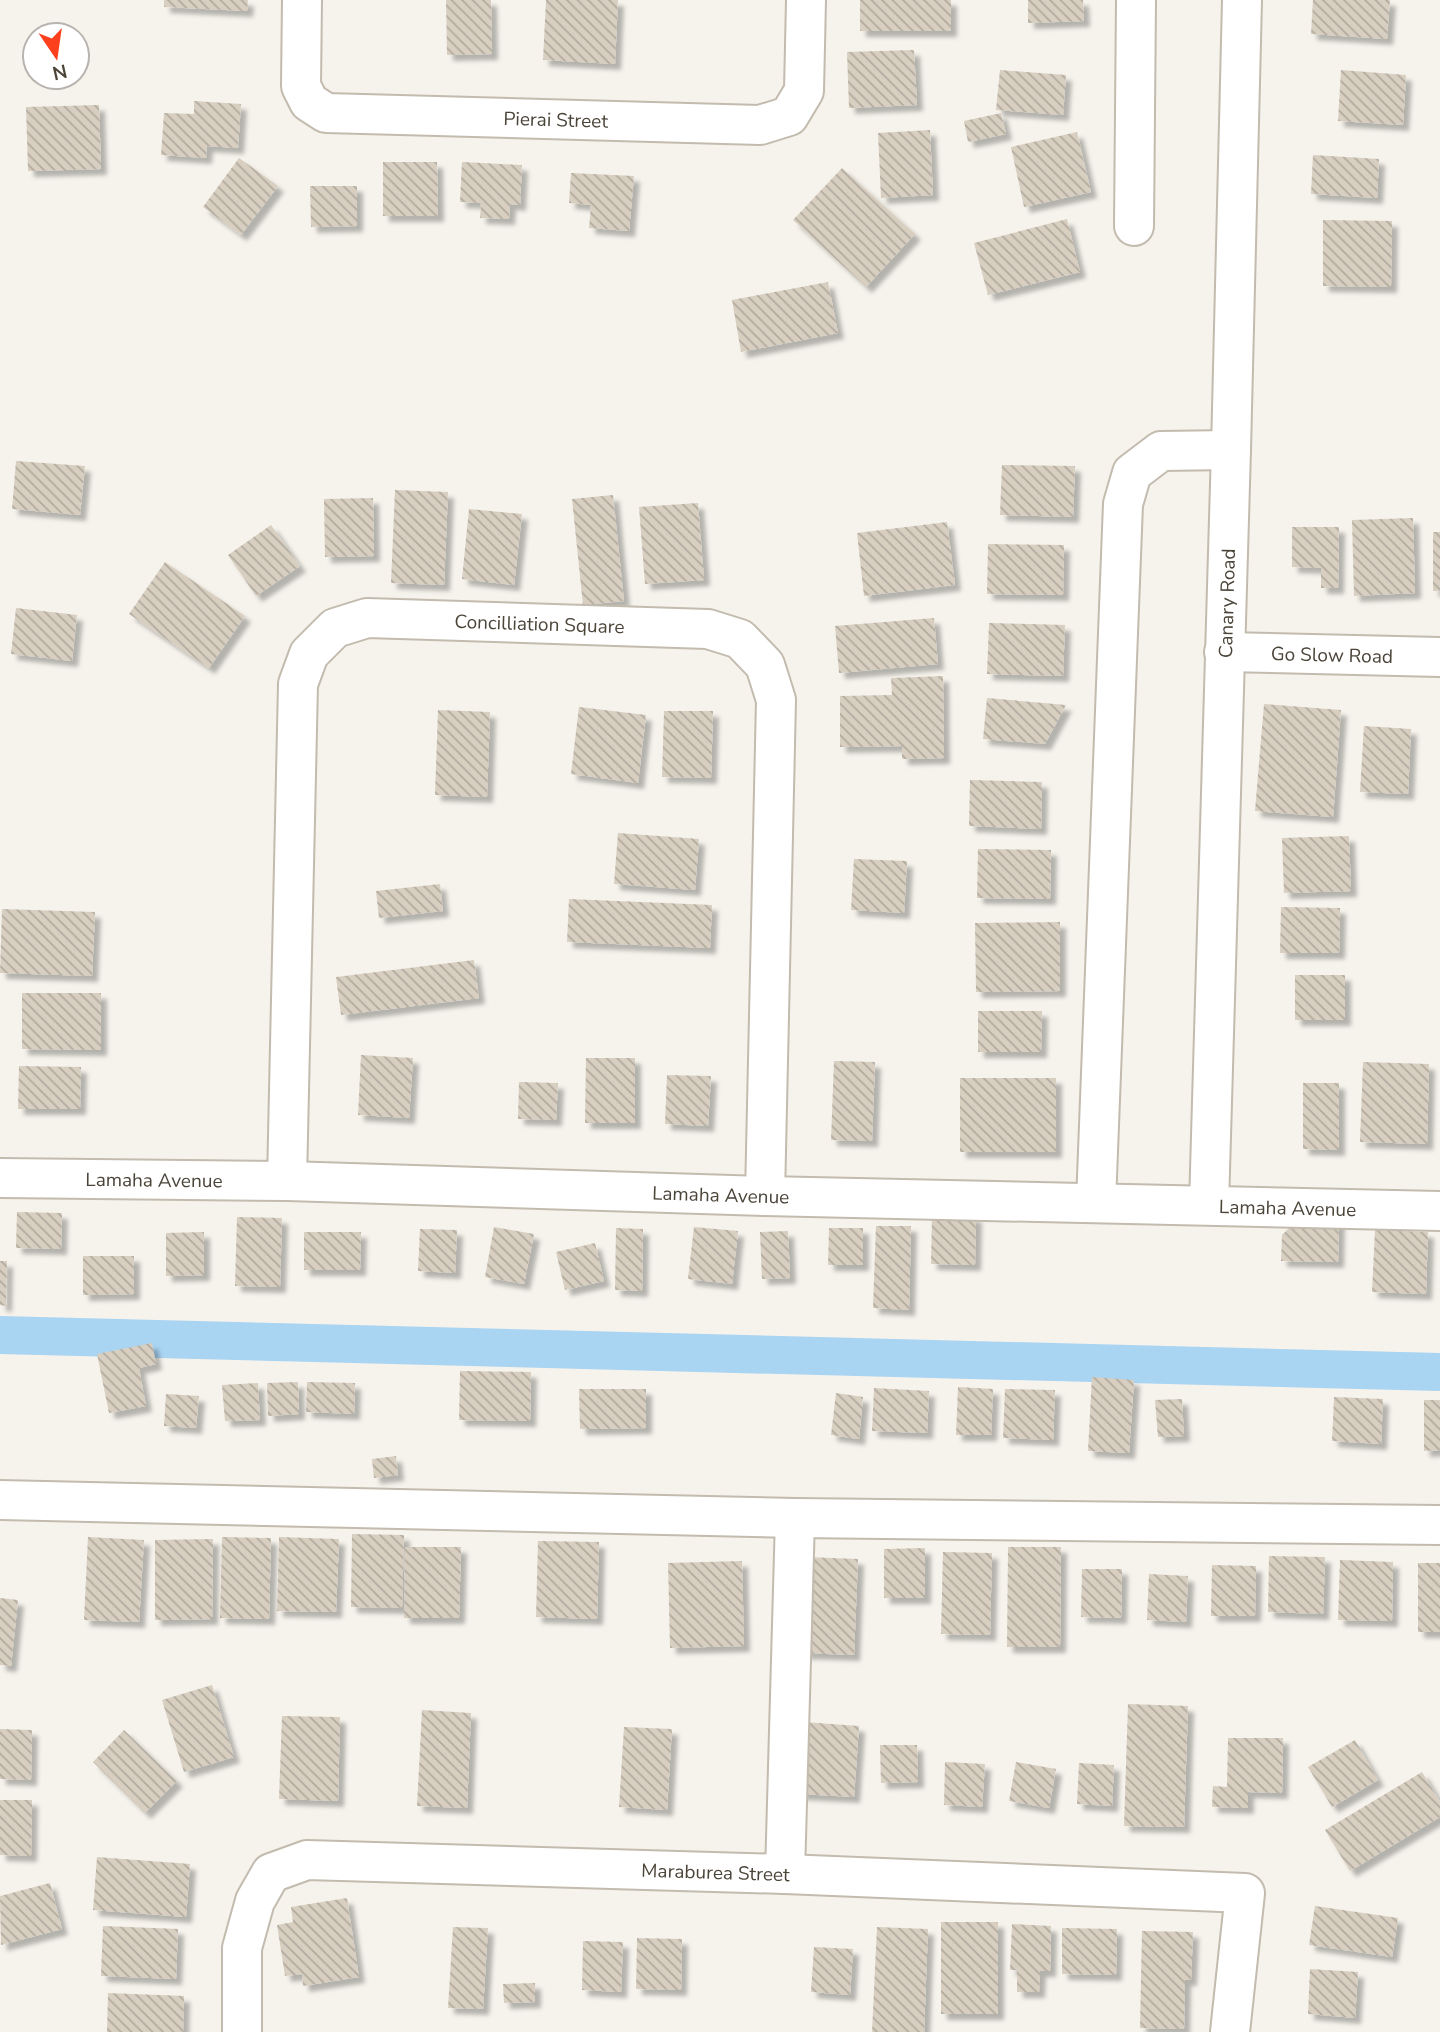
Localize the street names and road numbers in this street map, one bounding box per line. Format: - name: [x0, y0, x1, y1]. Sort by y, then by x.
- street label: Pierai Street: [503, 106, 609, 135]
- street label: Canary Road: [1213, 548, 1242, 658]
- street label: Concilliation Square: [454, 609, 625, 640]
- street label: Go Slow Road: [1271, 641, 1393, 670]
- street label: Lamaha Avenue: [85, 1167, 223, 1194]
- street label: Lamaha Avenue: [652, 1180, 790, 1211]
- street label: Lamaha Avenue: [1219, 1194, 1356, 1223]
- street label: Maraburea Street: [641, 1858, 791, 1888]

